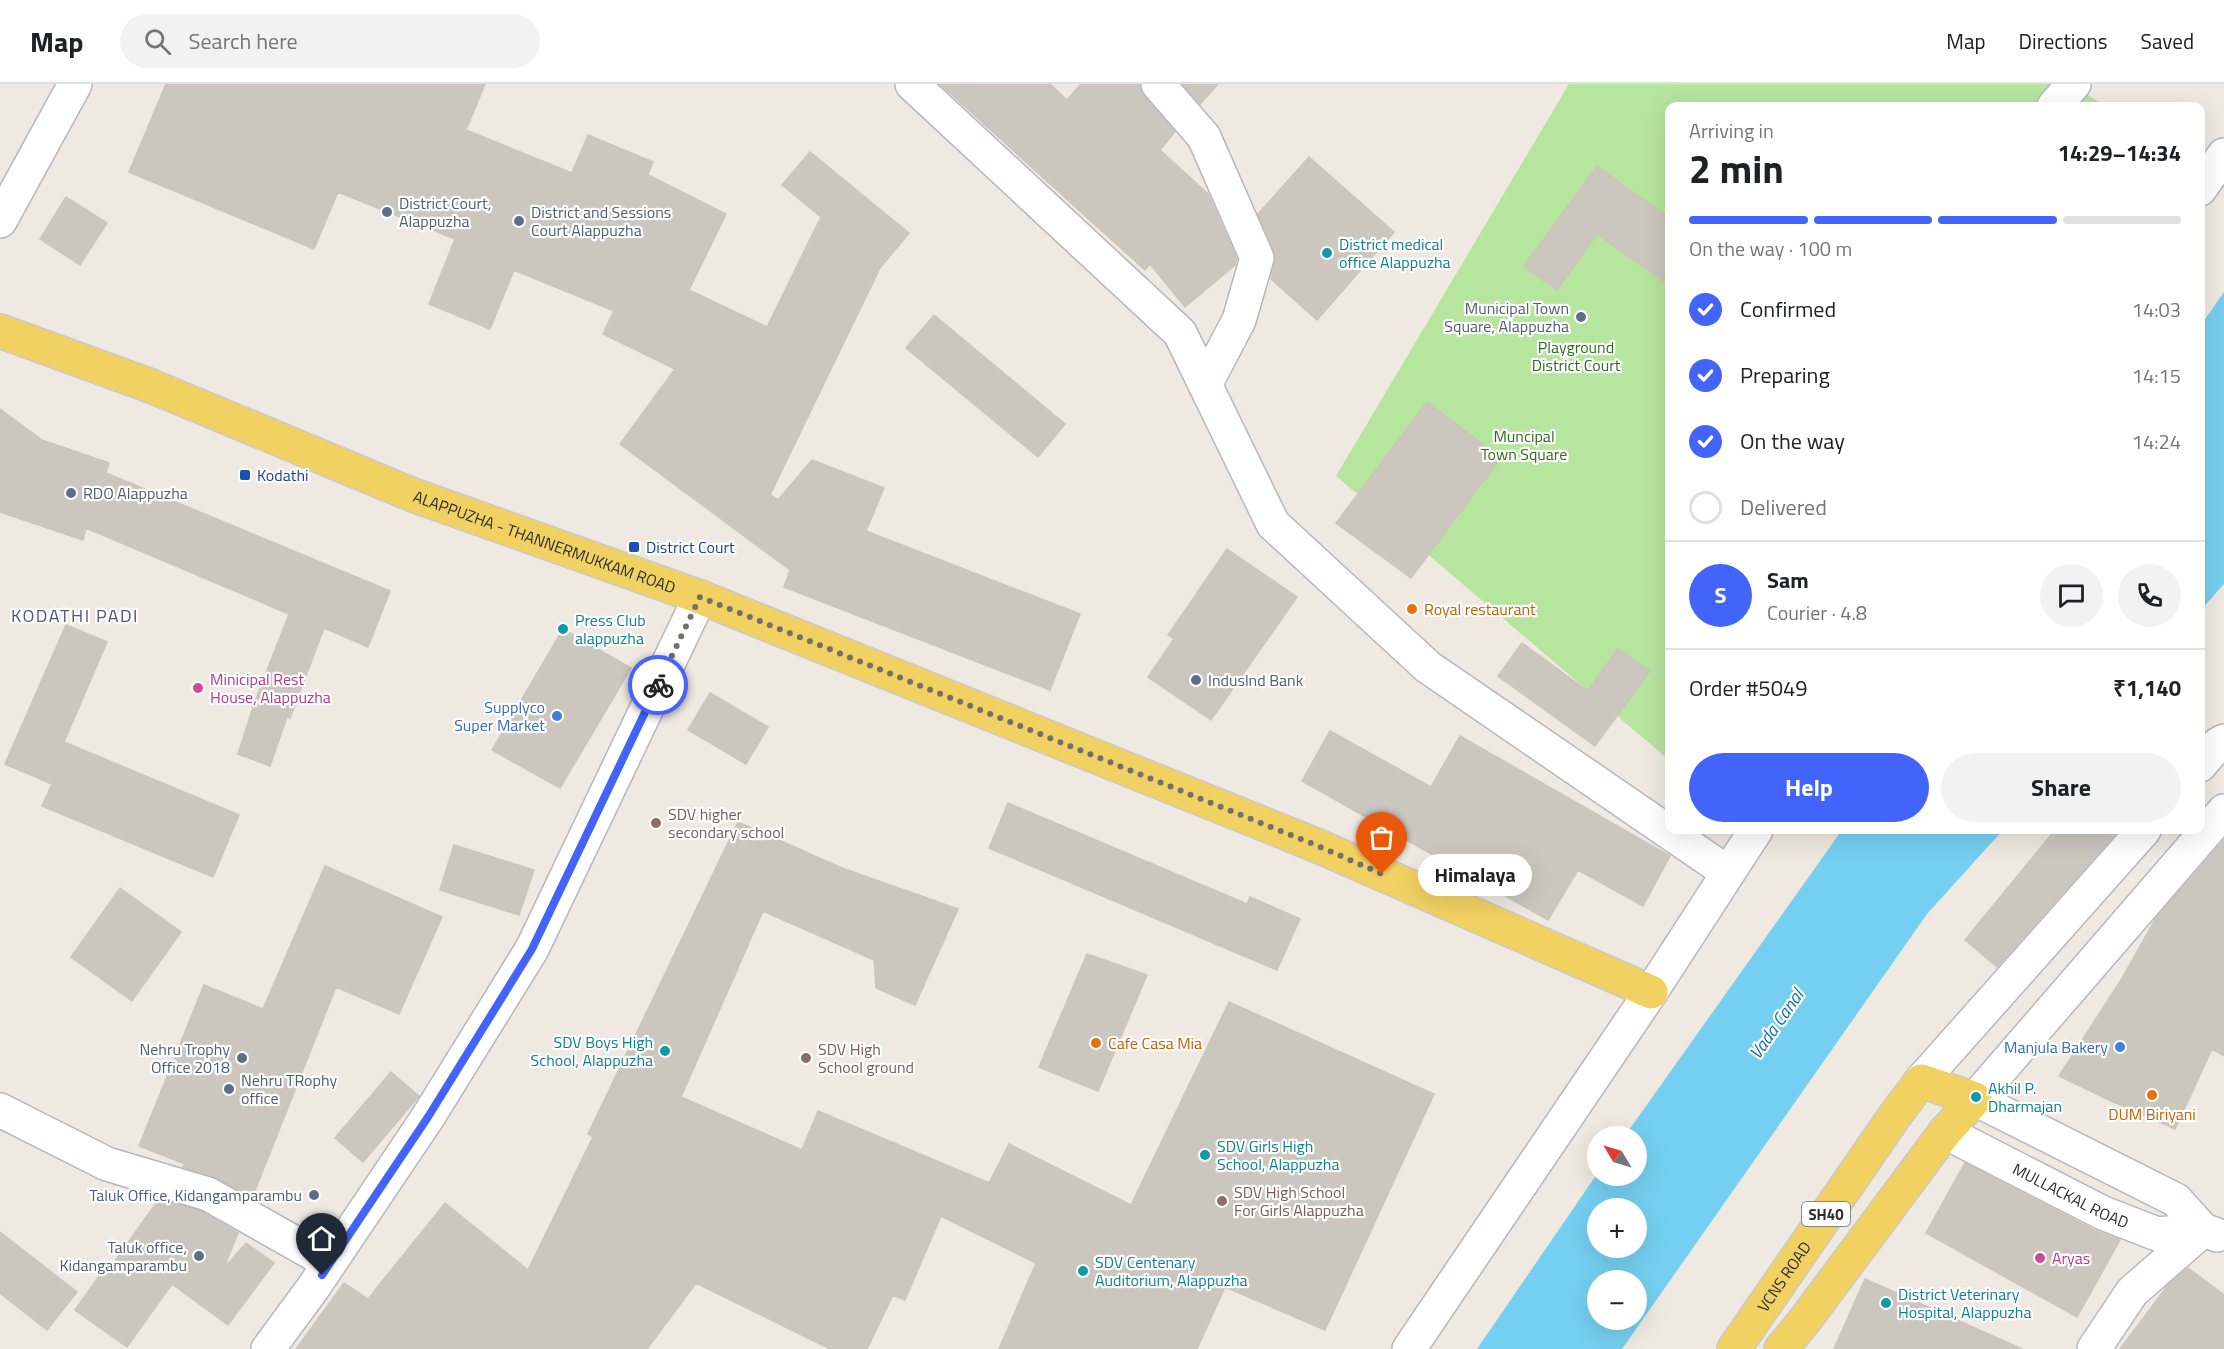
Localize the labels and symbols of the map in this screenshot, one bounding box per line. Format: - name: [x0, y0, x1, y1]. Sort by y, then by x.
- place label: District Court, Alappuzha: [399, 191, 491, 233]
- place label: District and Sessions Court Alappuzha: [531, 200, 671, 242]
- marker: District Court, Alappuzha: [380, 205, 394, 219]
- marker: District and Sessions Court Alappuzha: [512, 214, 526, 228]
- place label: District medical office Alappuzha: [1339, 232, 1451, 274]
- marker: District medical office Alappuzha: [1320, 246, 1334, 260]
- place label: Municipal Town Square, Alappuzha: [1444, 296, 1569, 338]
- marker: Municipal Town Square, Alappuzha: [1574, 310, 1588, 324]
- park label: Playground District Court: [1532, 335, 1621, 377]
- park label: Muncipal Town Square: [1481, 424, 1567, 466]
- place label: Kodathi: [257, 463, 309, 487]
- marker: Kodathi: [238, 468, 252, 482]
- place label: RDO Alappuzha: [83, 481, 188, 505]
- street label: ALAPPUZHA - THANNERMUKKAM ROAD: [410, 484, 679, 599]
- marker: RDO Alappuzha: [64, 486, 78, 500]
- place label: District Court: [646, 535, 735, 559]
- marker: District Court: [627, 540, 641, 554]
- place label: Royal restaurant: [1424, 597, 1536, 621]
- district label: KODATHI PADI: [11, 602, 139, 629]
- marker: Royal restaurant: [1405, 602, 1419, 616]
- place label: Press Club alappuzha: [575, 608, 646, 650]
- marker: Press Club alappuzha: [556, 622, 570, 636]
- courier: [628, 655, 688, 715]
- place label: Minicipal Rest House, Alappuzha: [210, 667, 331, 709]
- place label: Induslnd Bank: [1208, 668, 1304, 692]
- marker: Induslnd Bank: [1189, 673, 1203, 687]
- marker: Minicipal Rest House, Alappuzha: [191, 681, 205, 695]
- place label: Supplyco Super Market: [454, 695, 545, 737]
- marker: Supplyco Super Market: [550, 709, 564, 723]
- place label: SDV higher secondary school: [668, 802, 784, 844]
- pin: [1356, 812, 1407, 874]
- marker: SDV higher secondary school: [649, 816, 663, 830]
- callout: Himalaya: [1418, 853, 1532, 895]
- water label: Vada Canal: [1742, 982, 1811, 1064]
- place label: SDV Boys High School, Alappuzha: [531, 1030, 653, 1072]
- place label: Cafe Casa Mia: [1108, 1031, 1202, 1055]
- place label: Manjula Bakery: [2004, 1035, 2108, 1059]
- marker: Cafe Casa Mia: [1089, 1036, 1103, 1050]
- place label: Nehru Trophy Office 2018: [140, 1037, 230, 1079]
- place label: SDV High School ground: [818, 1037, 914, 1079]
- marker: Manjula Bakery: [2113, 1040, 2127, 1054]
- marker: SDV Boys High School, Alappuzha: [658, 1044, 672, 1058]
- marker: Nehru Trophy Office 2018: [235, 1051, 249, 1065]
- marker: SDV High School ground: [799, 1051, 813, 1065]
- place label: Nehru TRophy office: [241, 1068, 337, 1110]
- place label: Akhil P. Dharmajan: [1988, 1076, 2062, 1118]
- marker: Nehru TRophy office: [222, 1082, 236, 1096]
- marker: DUM Biriyani: [2145, 1088, 2159, 1102]
- marker: Akhil P. Dharmajan: [1969, 1090, 1983, 1104]
- place label: DUM Biriyani: [2108, 1102, 2196, 1126]
- north arrow: [1587, 1126, 1647, 1186]
- place label: SDV Girls High School, Alappuzha: [1217, 1134, 1339, 1176]
- marker: SDV Girls High School, Alappuzha: [1198, 1148, 1212, 1162]
- street label: MULLACKAL ROAD: [2008, 1157, 2133, 1234]
- place label: SDV High School For Girls Alappuzha: [1234, 1180, 1364, 1222]
- place label: Taluk Office, Kidangamparambu: [89, 1183, 302, 1207]
- marker: Taluk Office, Kidangamparambu: [307, 1188, 321, 1202]
- marker: SDV High School For Girls Alappuzha: [1215, 1194, 1229, 1208]
- road number: SH40: [1802, 1202, 1850, 1226]
- pin: [296, 1213, 347, 1275]
- place label: Taluk office, Kidangamparambu: [59, 1235, 187, 1277]
- street label: VCNS ROAD: [1751, 1236, 1817, 1317]
- place label: Aryas: [2052, 1246, 2090, 1270]
- marker: Taluk office, Kidangamparambu: [192, 1249, 206, 1263]
- place label: SDV Centenary Auditorium, Alappuzha: [1095, 1250, 1248, 1292]
- marker: Aryas: [2033, 1251, 2047, 1265]
- marker: SDV Centenary Auditorium, Alappuzha: [1076, 1264, 1090, 1278]
- place label: District Veterinary Hospital, Alappuzha: [1898, 1282, 2031, 1324]
- marker: District Veterinary Hospital, Alappuzha: [1879, 1296, 1893, 1310]

